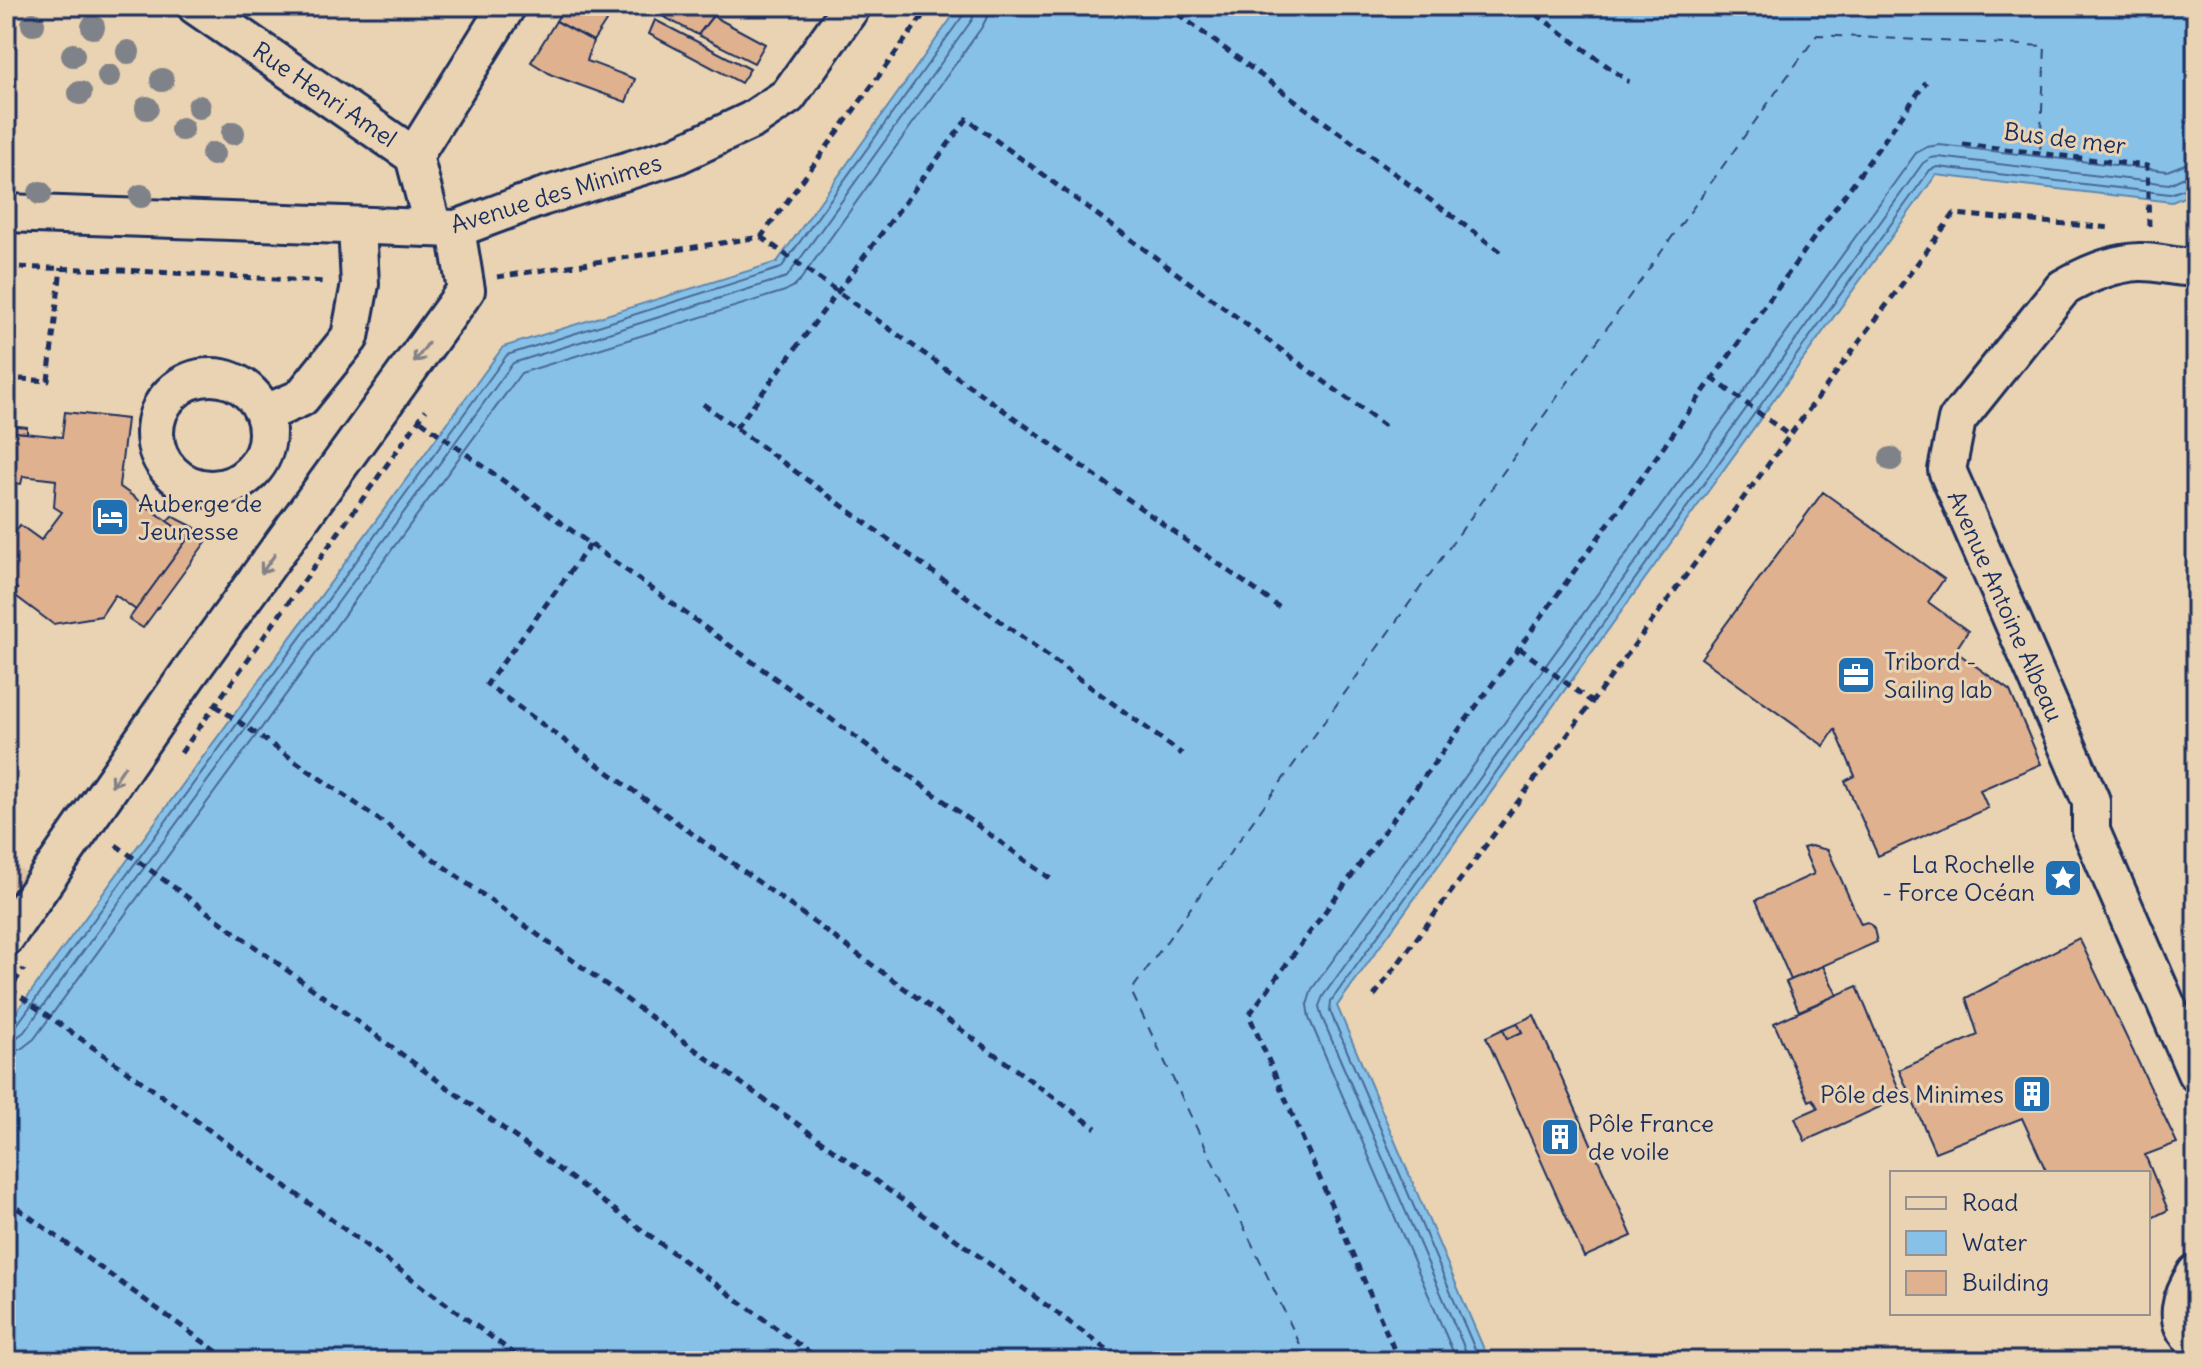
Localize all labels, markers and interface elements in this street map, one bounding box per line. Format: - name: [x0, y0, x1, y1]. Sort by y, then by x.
- street label: Rue Henri Amel: [247, 35, 403, 153]
- street label: Bus de mer: [2002, 116, 2128, 160]
- street label: Avenue des Minimes: [447, 147, 665, 239]
- one-way arrow: [413, 342, 429, 364]
- street label: Avenue Antoine Albeau: [1942, 486, 2070, 726]
- place label: Auberge de Jeunesse: [138, 488, 262, 546]
- hotel icon: Auberge de Jeunesse: [89, 496, 131, 538]
- one-way arrow: [260, 553, 277, 574]
- place label: Tribord - Sailing lab: [1884, 646, 1993, 704]
- office icon: Tribord - Sailing lab: [1835, 654, 1877, 696]
- one-way arrow: [110, 765, 126, 787]
- place label: La Rochelle - Force Océan: [1882, 849, 2035, 907]
- place icon: La Rochelle - Force Océan: [2042, 857, 2084, 899]
- building icon: Pôle des Minimes: [2011, 1073, 2053, 1115]
- place label: Pôle des Minimes: [1820, 1079, 2004, 1109]
- place label: Pôle France de voile: [1588, 1108, 1714, 1166]
- building icon: Pôle France de voile: [1539, 1116, 1581, 1158]
- legend: [1890, 1171, 2150, 1315]
- text: Road: [1962, 1187, 2018, 1217]
- text: Water: [1962, 1227, 2027, 1257]
- text: Building: [1962, 1267, 2049, 1297]

